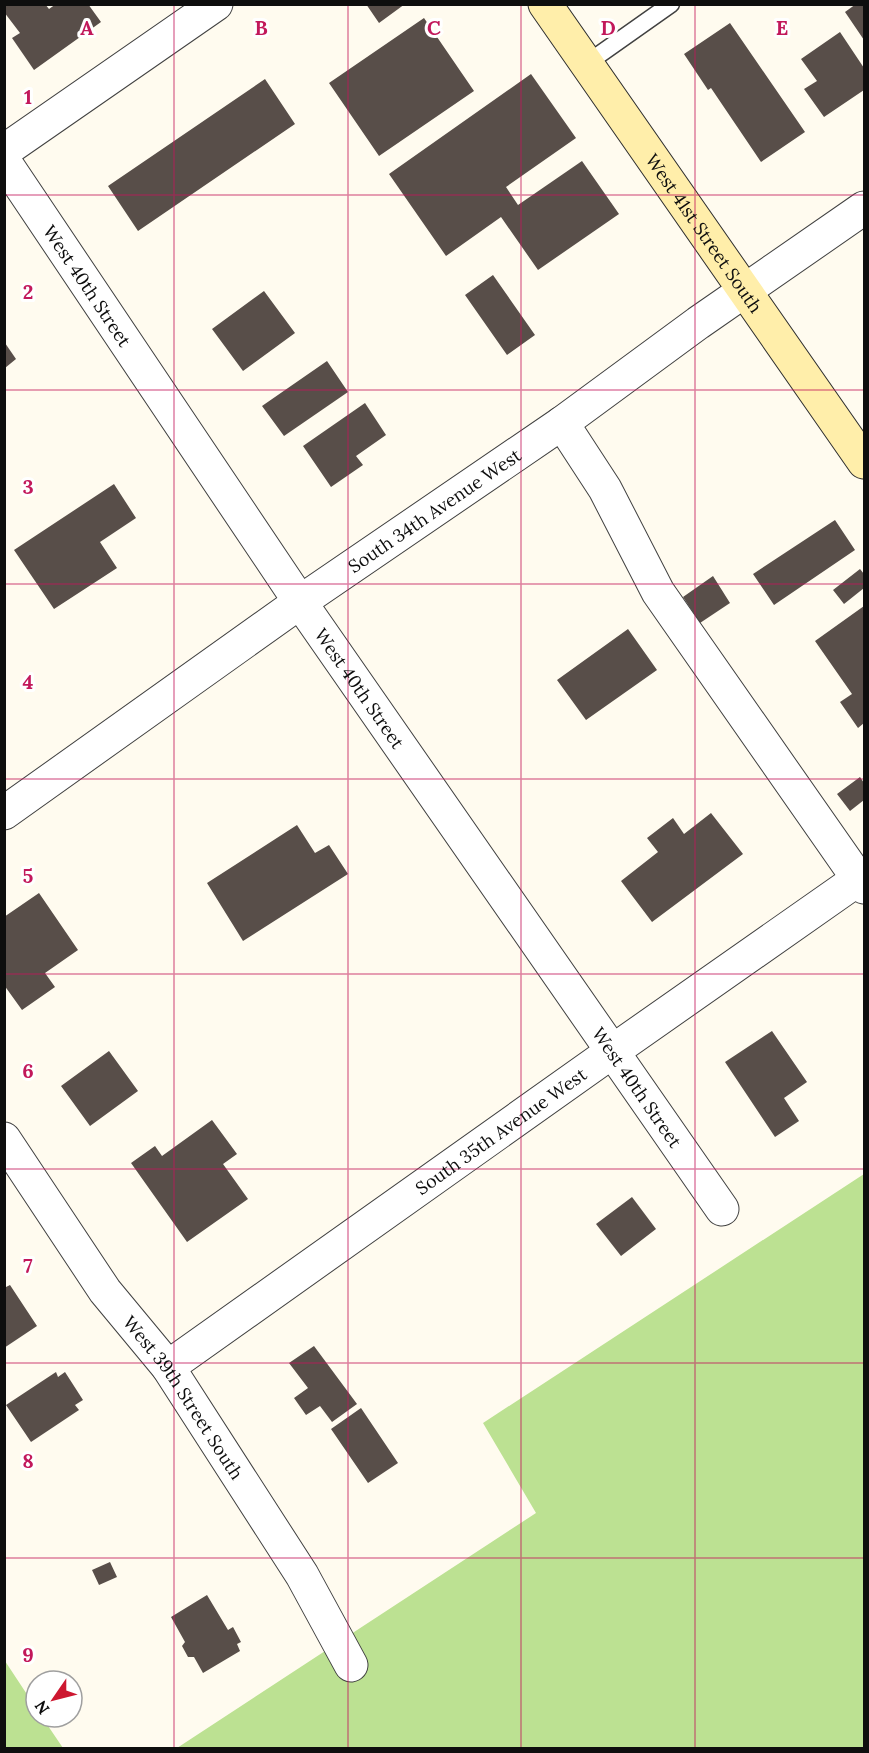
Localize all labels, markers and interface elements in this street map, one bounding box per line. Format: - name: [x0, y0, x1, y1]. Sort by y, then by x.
- text: A: [80, 15, 94, 40]
- text: B: [254, 15, 268, 40]
- text: C: [427, 15, 441, 40]
- text: D: [600, 15, 616, 40]
- text: E: [776, 15, 788, 40]
- text: 1: [24, 84, 32, 109]
- street label: West 41st Street South: [641, 149, 768, 317]
- street label: West 40th Street: [39, 220, 137, 351]
- text: 2: [23, 279, 33, 304]
- street label: South 34th Avenue West: [343, 443, 525, 578]
- text: 3: [22, 474, 34, 499]
- street label: West 40th Street: [310, 623, 410, 753]
- text: 4: [23, 669, 34, 694]
- text: 5: [23, 863, 34, 888]
- street label: West 40th Street: [587, 1022, 687, 1152]
- text: 6: [22, 1058, 34, 1083]
- street label: South 35th Avenue West: [411, 1062, 591, 1199]
- text: 7: [23, 1253, 33, 1278]
- street label: West 39th Street South: [118, 1311, 249, 1484]
- text: 8: [22, 1448, 34, 1473]
- text: 9: [22, 1642, 34, 1667]
- north arrow: [24, 1669, 84, 1729]
- text: N: [30, 1697, 53, 1718]

